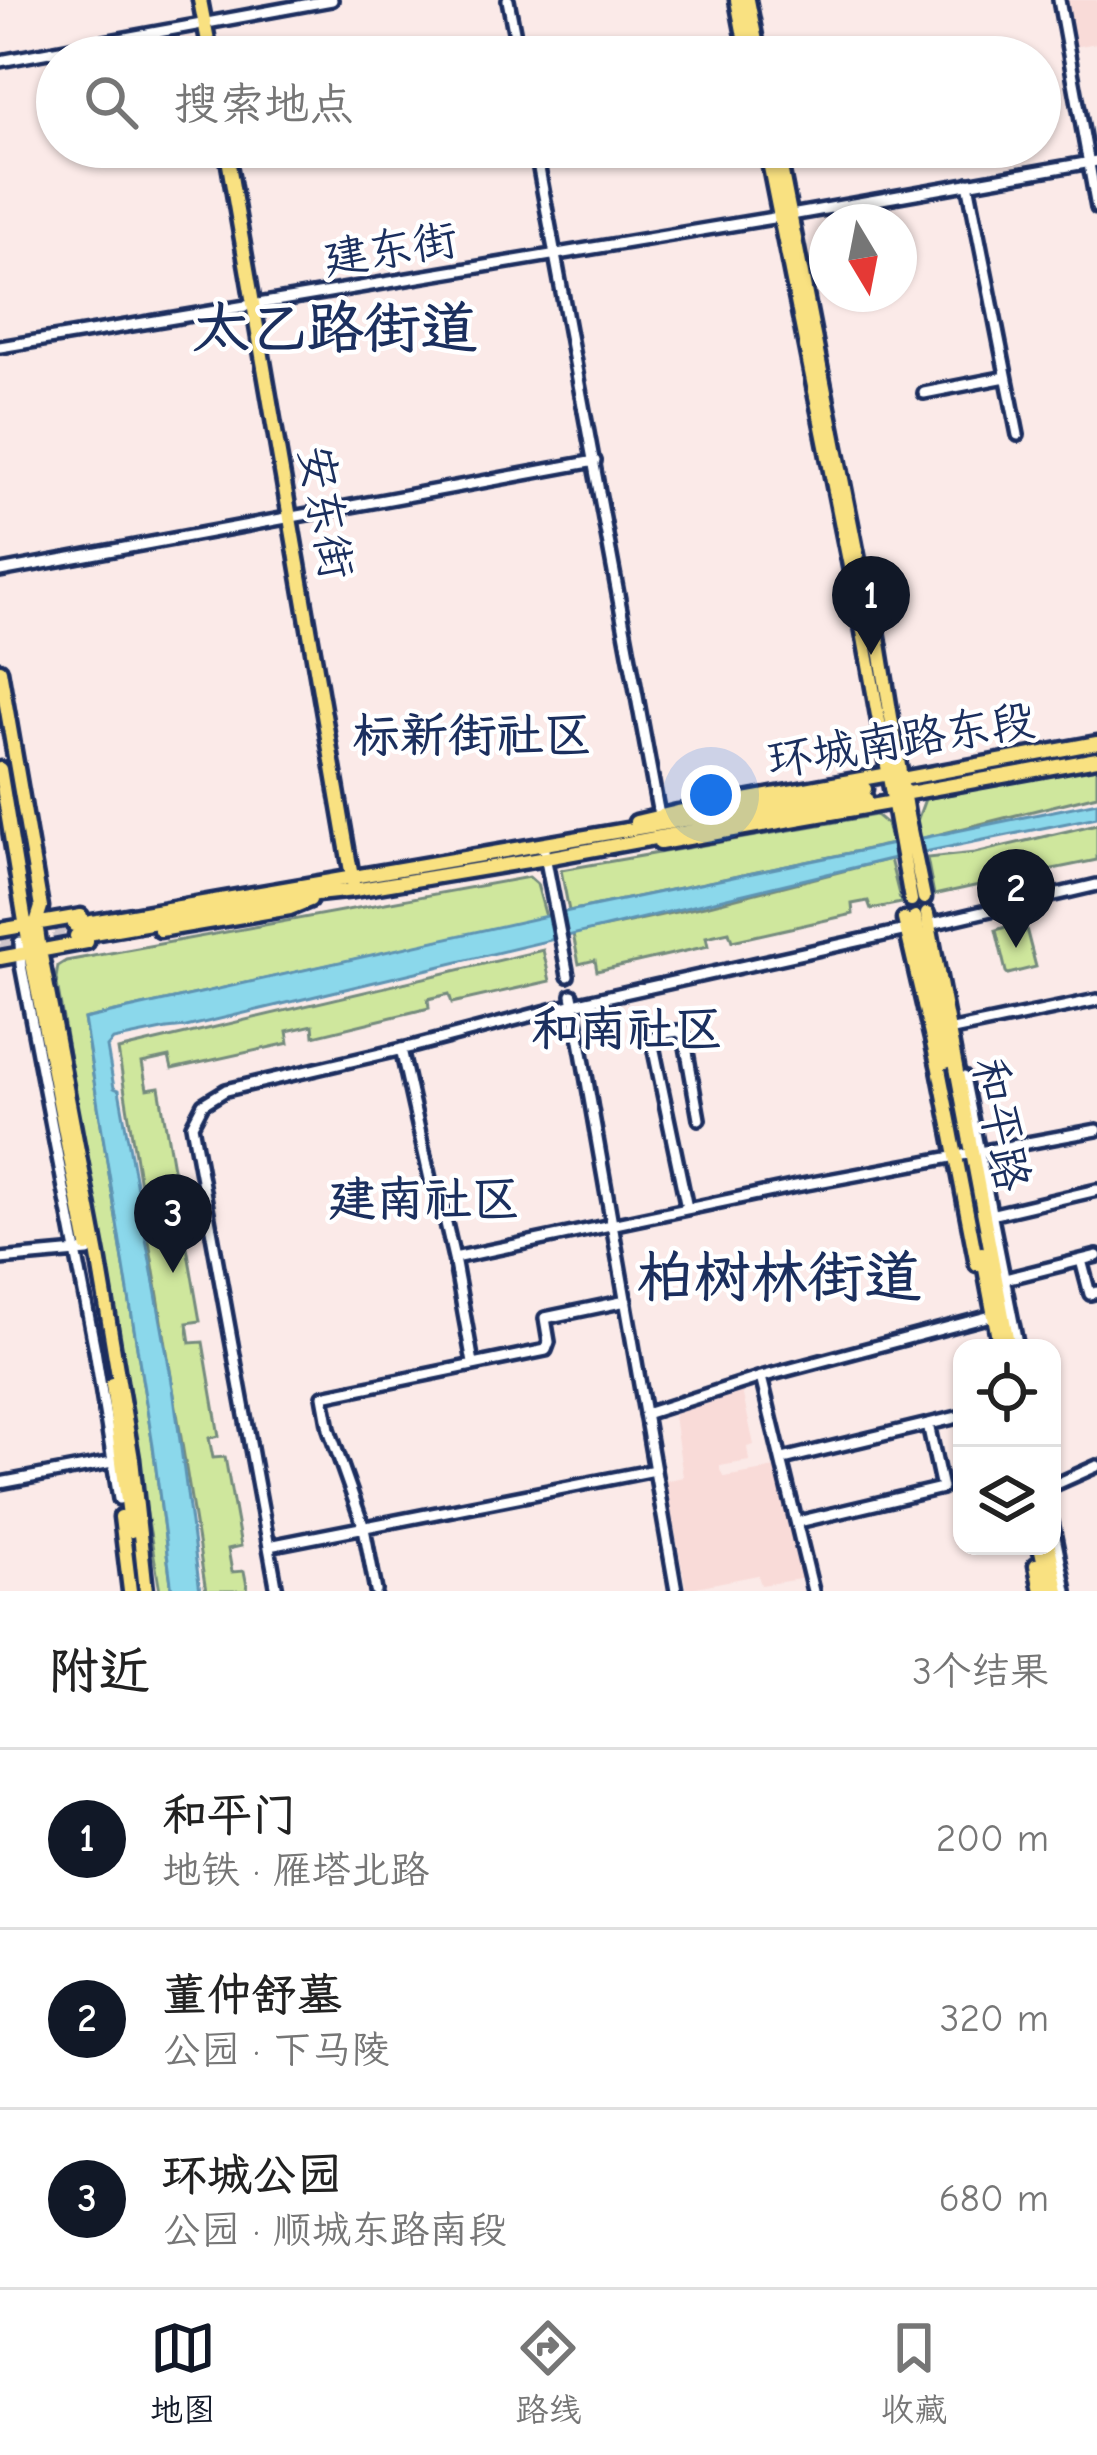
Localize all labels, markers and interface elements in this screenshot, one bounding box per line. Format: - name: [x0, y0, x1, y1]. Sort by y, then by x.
- search box: [36, 36, 1061, 168]
- icon: search: [78, 69, 144, 135]
- text: 搜索地点: [174, 78, 354, 130]
- north arrow: [809, 204, 917, 312]
- street label: 建东街: [319, 213, 461, 285]
- district label: 太乙路街道: [193, 296, 478, 361]
- street label: 安东街: [289, 441, 363, 583]
- pin: 1: [832, 556, 910, 655]
- street label: 环城南路东段: [764, 693, 1039, 787]
- district label: 标新街社区: [352, 708, 592, 763]
- your location: [681, 765, 741, 825]
- pin: 2: [977, 849, 1055, 948]
- district label: 和南社区: [531, 1002, 723, 1057]
- street label: 和平路: [963, 1053, 1039, 1195]
- district label: 建南社区: [328, 1172, 520, 1227]
- pin: 3: [134, 1174, 212, 1273]
- district label: 柏树林街道: [637, 1245, 922, 1310]
- map controls: [953, 1339, 1061, 1555]
- button: locate: [953, 1339, 1061, 1447]
- button: layers: [953, 1447, 1061, 1555]
- text: 附近: [48, 1642, 150, 1701]
- text: 3个结果: [912, 1649, 1049, 1694]
- text: 和平门: [162, 1789, 297, 1841]
- text: 1: [79, 1816, 95, 1861]
- text: 200 m: [936, 1816, 1049, 1861]
- text: 地铁 · 雁塔北路: [162, 1848, 429, 1893]
- text: 董仲舒墓: [162, 1969, 342, 2021]
- text: 2: [77, 1996, 97, 2041]
- text: 320 m: [940, 1996, 1049, 2041]
- text: 公园 · 下马陵: [162, 2028, 390, 2073]
- text: 环城公园: [162, 2149, 342, 2201]
- text: 3: [77, 2176, 97, 2221]
- text: 680 m: [939, 2176, 1049, 2221]
- text: 公园 · 顺城东路南段: [162, 2208, 507, 2253]
- tab: 地图: [150, 2315, 216, 2430]
- tab: 路线: [515, 2315, 581, 2430]
- tab: 收藏: [881, 2315, 947, 2430]

